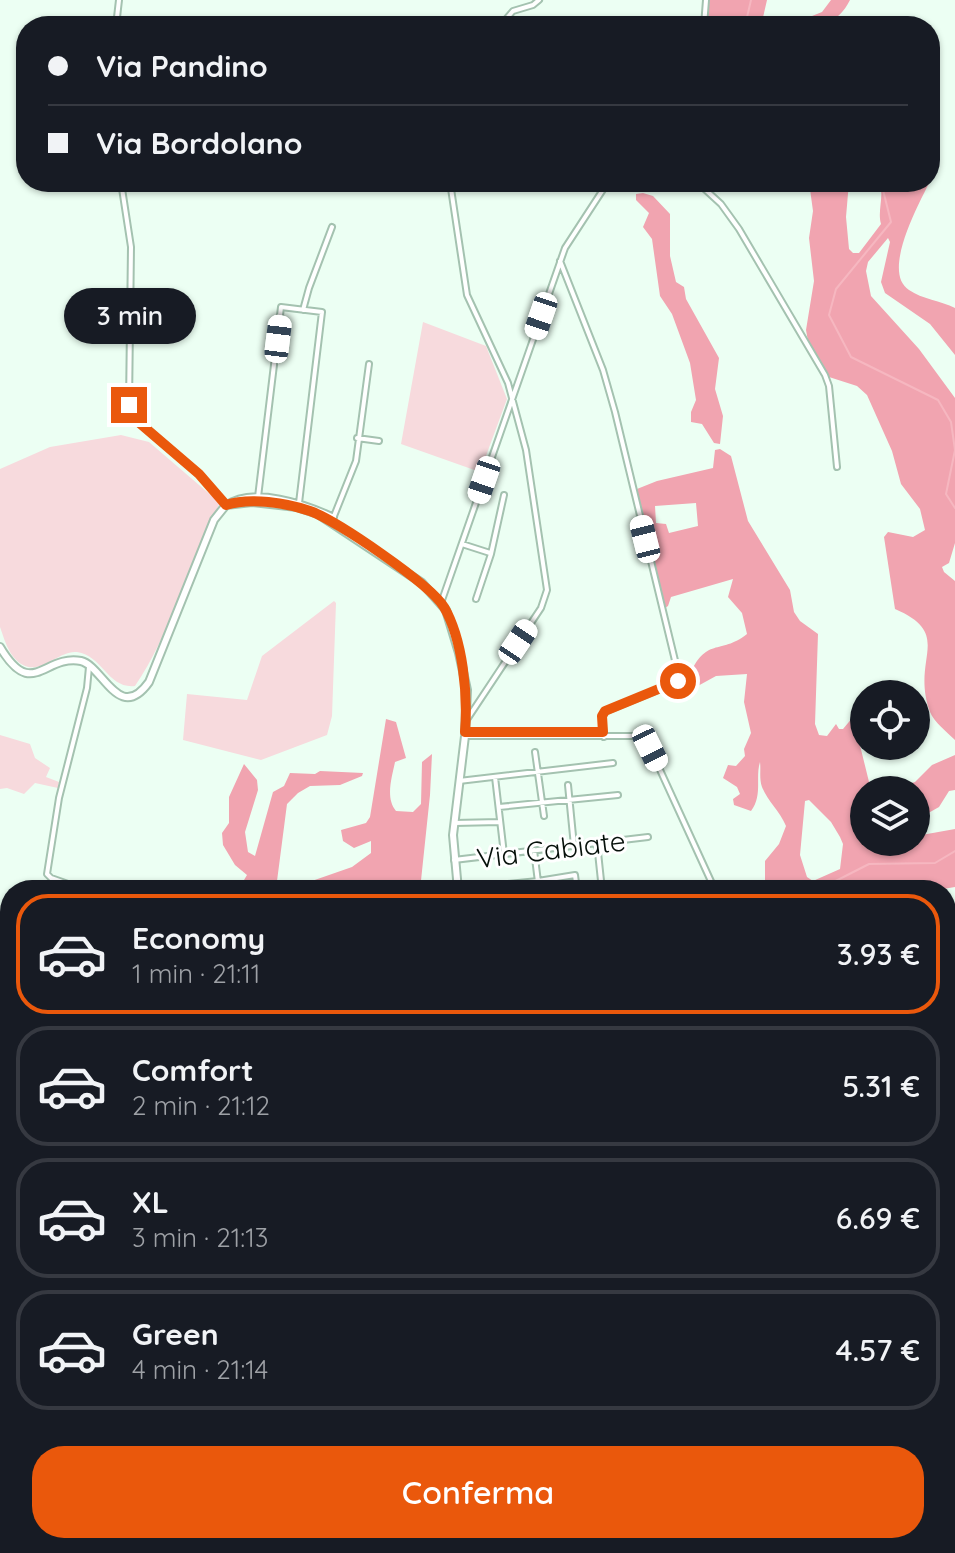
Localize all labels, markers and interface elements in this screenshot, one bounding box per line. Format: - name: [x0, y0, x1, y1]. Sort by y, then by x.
- text: Via Pandino: [96, 47, 268, 85]
- text: Via Bordolano: [96, 124, 302, 162]
- callout: 3 min: [63, 289, 195, 345]
- car: [522, 289, 560, 343]
- text: 3 min: [97, 299, 163, 332]
- car: [263, 314, 293, 364]
- route end: [111, 387, 147, 423]
- car: [465, 453, 503, 507]
- car: [628, 513, 662, 565]
- car: [495, 615, 541, 669]
- route start: [660, 663, 696, 699]
- map controls: [850, 680, 930, 856]
- button: locate: [850, 680, 930, 760]
- car: [629, 721, 671, 775]
- button: layers: [850, 776, 930, 856]
- street label: Via Cabiate: [475, 823, 627, 875]
- icon: car: [36, 918, 108, 990]
- text: Economy: [132, 919, 265, 957]
- text: 3.93 €: [837, 935, 920, 973]
- text: 1 min · 21:11: [132, 957, 260, 990]
- icon: car: [36, 1050, 108, 1122]
- text: Comfort: [132, 1051, 253, 1089]
- text: 5.31 €: [842, 1067, 920, 1105]
- text: 2 min · 21:12: [132, 1089, 270, 1122]
- icon: car: [36, 1182, 108, 1254]
- text: XL: [132, 1183, 169, 1221]
- text: 6.69 €: [836, 1199, 920, 1237]
- text: 3 min · 21:13: [132, 1221, 268, 1254]
- icon: car: [36, 1314, 108, 1386]
- text: Green: [132, 1315, 219, 1353]
- text: 4.57 €: [835, 1331, 920, 1369]
- text: 4 min · 21:14: [132, 1353, 268, 1386]
- button: Conferma: [32, 1446, 924, 1538]

